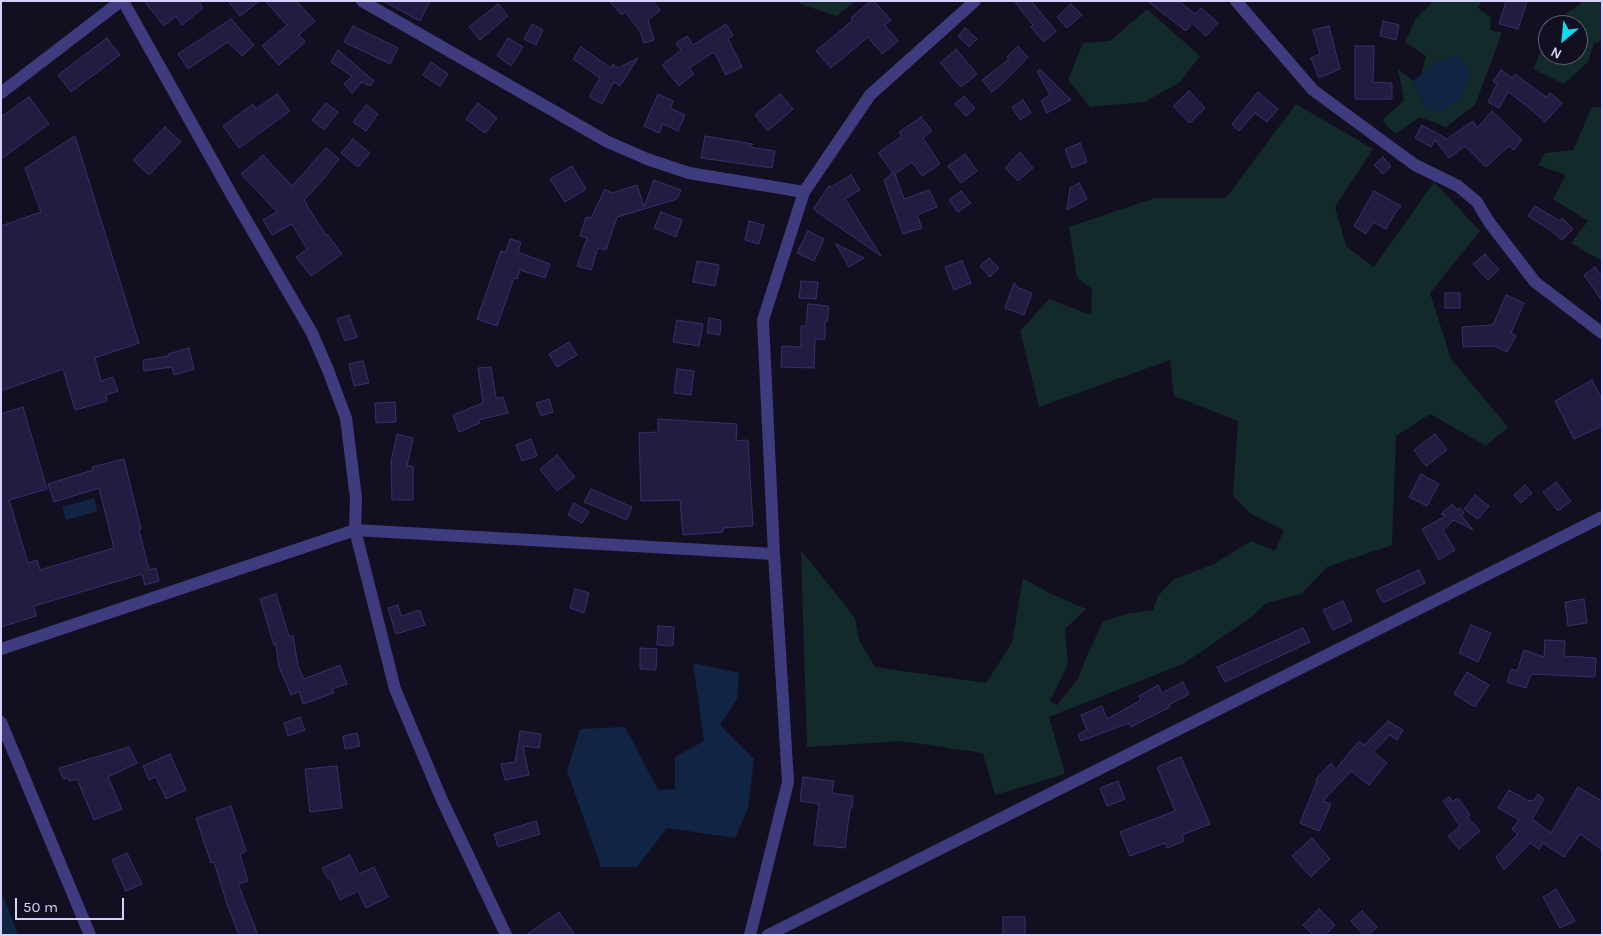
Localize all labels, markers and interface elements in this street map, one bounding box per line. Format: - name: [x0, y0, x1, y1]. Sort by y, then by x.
- north arrow: [1538, 15, 1588, 65]
- text: N: [1548, 43, 1565, 63]
- scale bar: [18, 888, 126, 920]
- text: 50 m: [23, 898, 58, 916]

